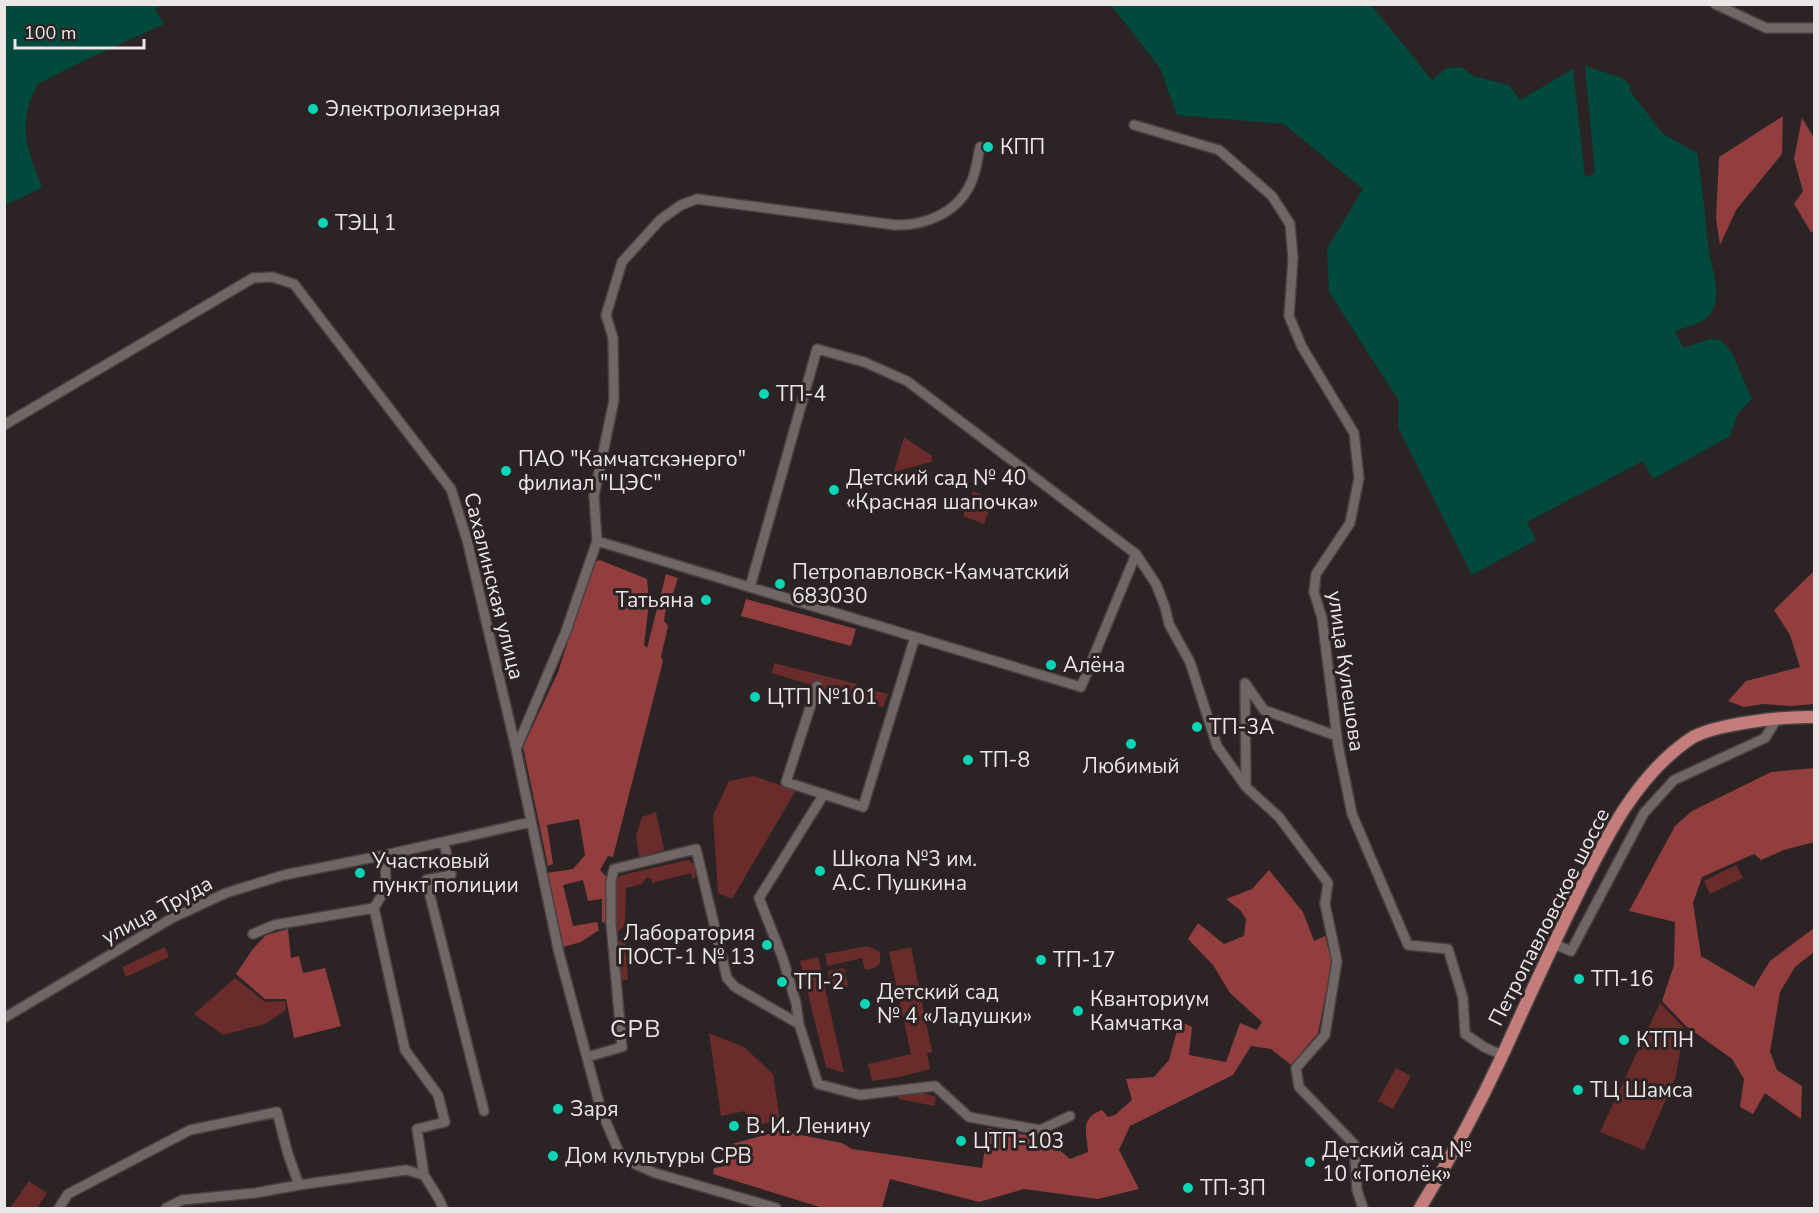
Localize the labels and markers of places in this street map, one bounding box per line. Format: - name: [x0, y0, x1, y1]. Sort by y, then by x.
- place label: Электролизерная: [325, 95, 500, 123]
- marker: Электролизерная: [306, 102, 320, 116]
- place label: КПП: [1000, 133, 1045, 161]
- marker: КПП: [981, 140, 995, 154]
- place label: ТЭЦ 1: [335, 209, 396, 237]
- marker: ТЭЦ 1: [316, 216, 330, 230]
- place label: ТП-4: [776, 380, 826, 408]
- marker: ТП-4: [757, 387, 771, 401]
- place label: ПАО "Камчатскэнерго" филиал "ЦЭС": [518, 445, 746, 497]
- marker: ПАО "Камчатскэнерго" филиал "ЦЭС": [499, 464, 513, 478]
- place label: Детский сад № 40 «Красная шапочка»: [846, 464, 1038, 516]
- marker: Детский сад № 40 «Красная шапочка»: [827, 483, 841, 497]
- place label: Петропавловск-Камчатский 683030: [792, 558, 1070, 610]
- marker: Петропавловск-Камчатский 683030: [773, 577, 787, 591]
- place label: Татьяна: [616, 586, 694, 614]
- marker: Татьяна: [699, 593, 713, 607]
- place label: Алёна: [1063, 651, 1125, 679]
- marker: Алёна: [1044, 658, 1058, 672]
- place label: ЦТП №101: [767, 683, 877, 711]
- marker: ЦТП №101: [748, 690, 762, 704]
- place label: ТП-3А: [1209, 713, 1274, 741]
- marker: ТП-3А: [1190, 720, 1204, 734]
- marker: Любимый: [1124, 737, 1138, 751]
- place label: ТП-8: [980, 746, 1030, 774]
- place label: Любимый: [1082, 752, 1180, 780]
- marker: ТП-8: [961, 753, 975, 767]
- place label: Школа №3 им. А.С. Пушкина: [832, 845, 977, 897]
- place label: Участковый пункт полиции: [371, 847, 519, 899]
- marker: Школа №3 им. А.С. Пушкина: [813, 864, 827, 878]
- marker: Участковый пункт полиции: [353, 866, 367, 880]
- place label: Лаборатория ПОСТ-1 № 13: [617, 919, 755, 971]
- marker: Лаборатория ПОСТ-1 № 13: [760, 938, 774, 952]
- place label: ТП-17: [1053, 946, 1116, 974]
- marker: ТП-17: [1034, 953, 1048, 967]
- place label: ТП-16: [1591, 965, 1654, 993]
- place label: ТП-2: [794, 968, 844, 996]
- marker: ТП-16: [1572, 972, 1586, 986]
- marker: ТП-2: [775, 975, 789, 989]
- place label: Детский сад № 4 «Ладушки»: [877, 978, 1032, 1030]
- place label: Кванториум Камчатка: [1090, 985, 1209, 1037]
- marker: Детский сад № 4 «Ладушки»: [858, 997, 872, 1011]
- marker: Кванториум Камчатка: [1071, 1004, 1085, 1018]
- place label: КТПН: [1636, 1026, 1694, 1054]
- marker: КТПН: [1617, 1033, 1631, 1047]
- place label: ТЦ Шамса: [1590, 1076, 1693, 1104]
- marker: ТЦ Шамса: [1571, 1083, 1585, 1097]
- place label: Заря: [570, 1095, 619, 1123]
- marker: Заря: [551, 1102, 565, 1116]
- place label: В. И. Ленину: [746, 1112, 871, 1140]
- marker: В. И. Ленину: [727, 1119, 741, 1133]
- place label: ЦТП-103: [973, 1127, 1064, 1155]
- marker: ЦТП-103: [954, 1134, 968, 1148]
- place label: Детский сад № 10 «Тополёк»: [1322, 1136, 1472, 1188]
- place label: Дом культуры СРВ: [565, 1142, 752, 1170]
- marker: Дом культуры СРВ: [546, 1149, 560, 1163]
- marker: Детский сад № 10 «Тополёк»: [1303, 1155, 1317, 1169]
- place label: ТП-3П: [1200, 1174, 1266, 1202]
- marker: ТП-3П: [1181, 1181, 1195, 1195]

